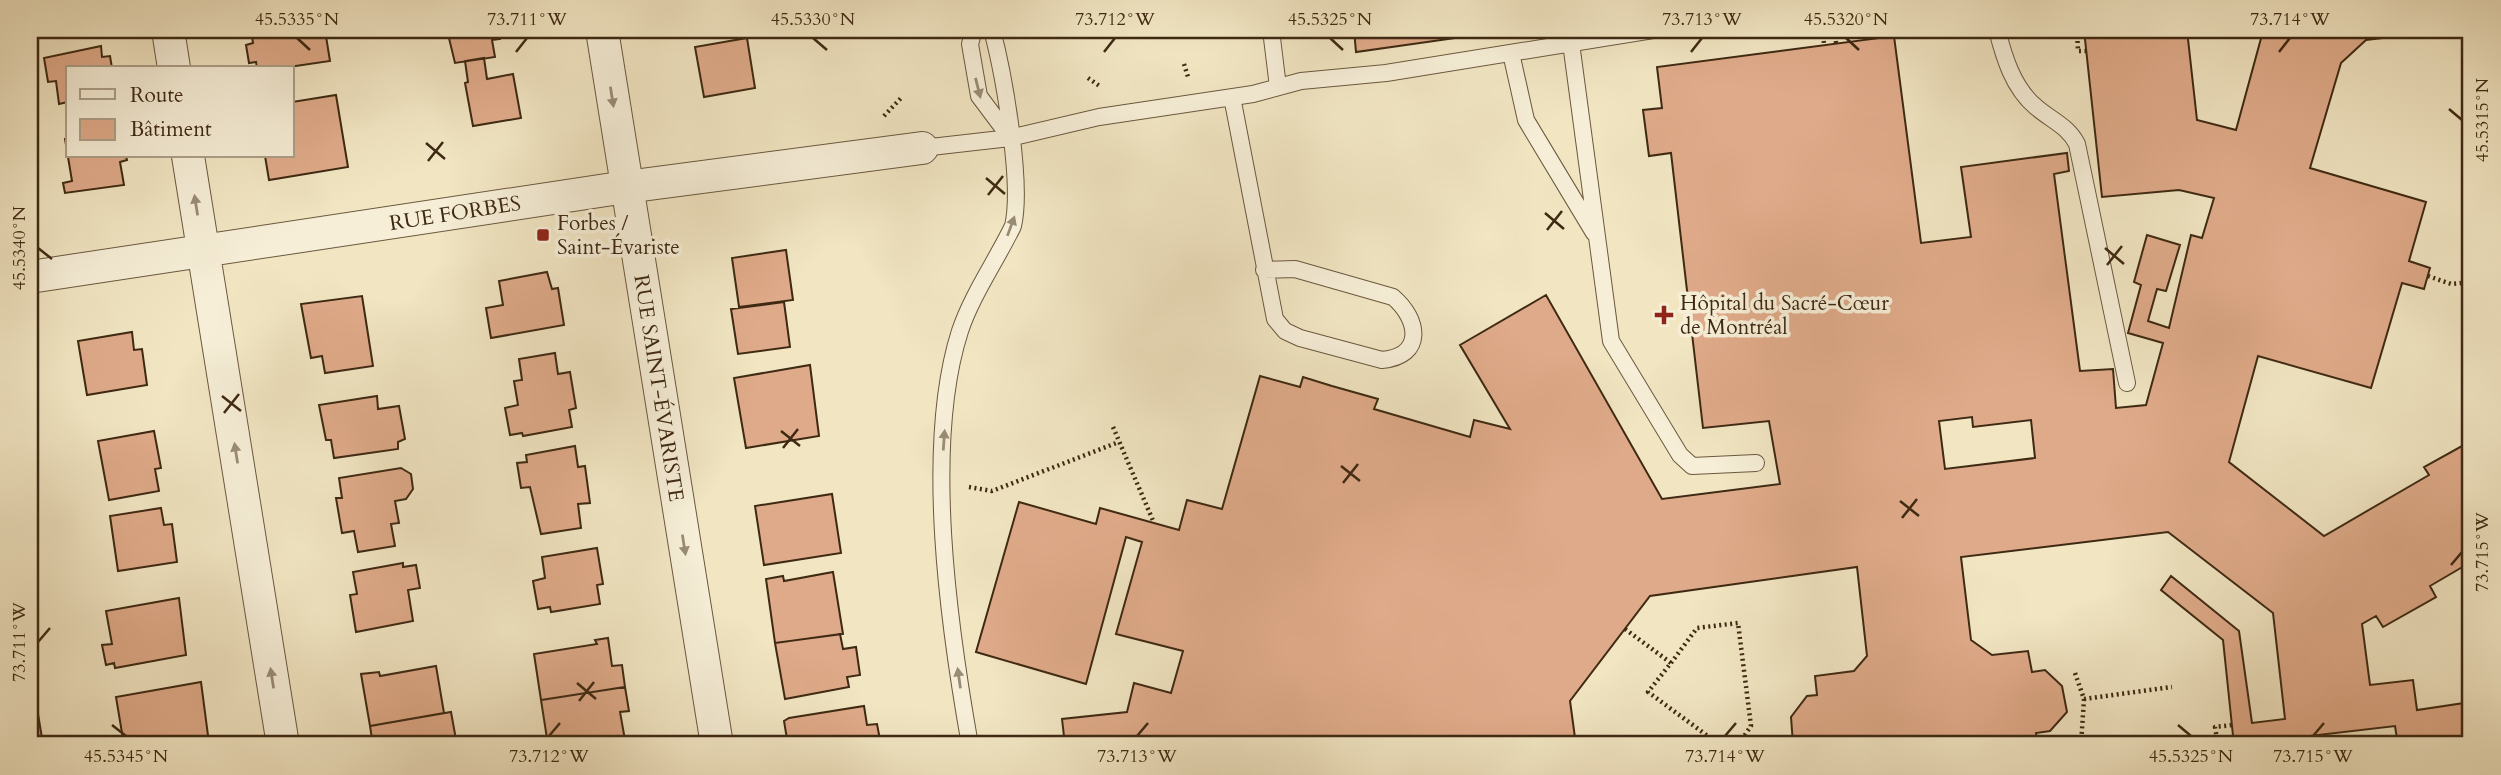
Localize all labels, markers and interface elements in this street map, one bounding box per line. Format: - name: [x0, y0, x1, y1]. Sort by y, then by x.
- text: 45.5335°N: [255, 7, 340, 32]
- text: 73.711°W: [487, 7, 567, 32]
- text: 45.5330°N: [771, 7, 856, 32]
- text: 73.712°W: [1075, 7, 1155, 32]
- text: 45.5325°N: [1288, 7, 1373, 32]
- text: 73.713°W: [1662, 7, 1742, 32]
- text: 45.5320°N: [1804, 7, 1889, 32]
- text: 73.714°W: [2250, 7, 2330, 32]
- legend: [66, 66, 294, 158]
- text: 45.5315°N: [2470, 77, 2495, 162]
- one-way arrow: [973, 78, 984, 100]
- text: Route: [130, 81, 184, 110]
- one-way arrow: [607, 86, 618, 108]
- text: Bâtiment: [130, 115, 212, 144]
- street label: RUE FORBES: [387, 189, 523, 238]
- one-way arrow: [190, 194, 201, 216]
- text: 45.5340°N: [7, 205, 32, 290]
- place label: Forbes / Saint-Évariste: [557, 209, 680, 262]
- one-way arrow: [1006, 215, 1017, 236]
- marker: Forbes / Saint-Évariste: [535, 227, 551, 243]
- street label: RUE SAINT-ÉVARISTE: [626, 272, 691, 504]
- place label: Hôpital du Sacré-Cœur de Montréal: [1680, 289, 1889, 342]
- marker: Hôpital du Sacré-Cœur de Montréal: [1654, 305, 1674, 325]
- one-way arrow: [939, 429, 950, 451]
- one-way arrow: [230, 442, 241, 464]
- text: 73.715°W: [2470, 512, 2495, 592]
- one-way arrow: [679, 534, 690, 556]
- text: 73.711°W: [7, 602, 32, 682]
- one-way arrow: [266, 667, 277, 689]
- one-way arrow: [953, 667, 964, 689]
- text: 45.5345°N: [84, 744, 169, 769]
- text: 73.712°W: [509, 744, 589, 769]
- text: 73.713°W: [1097, 744, 1177, 769]
- text: 73.714°W: [1685, 744, 1765, 769]
- text: 45.5325°N: [2149, 744, 2234, 769]
- text: 73.715°W: [2273, 744, 2353, 769]

